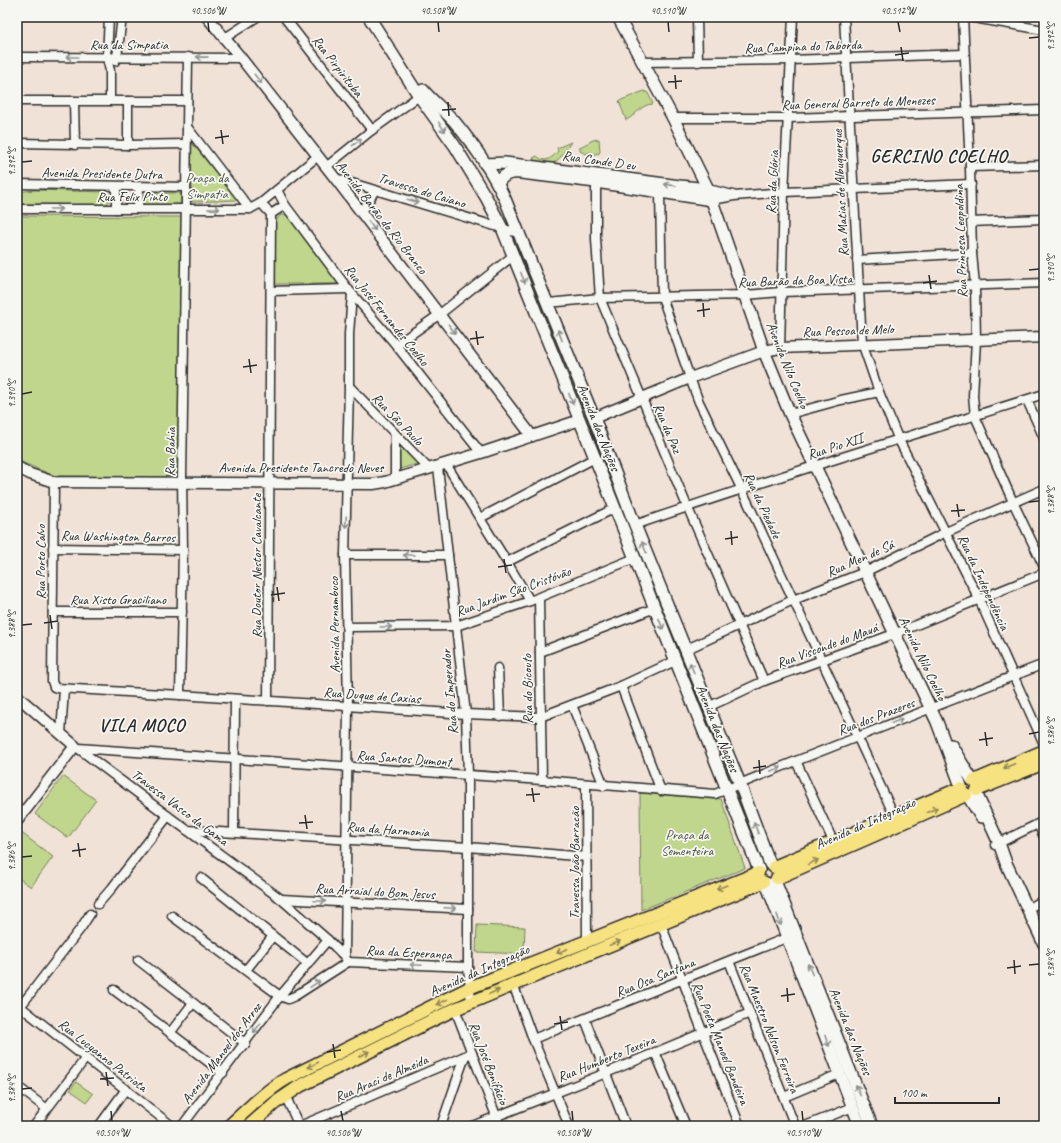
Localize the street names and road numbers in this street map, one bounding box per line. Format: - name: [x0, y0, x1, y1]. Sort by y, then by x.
- street label: Rua Pirpirituba: [308, 32, 367, 101]
- street label: Rua da Simpatia: [90, 36, 169, 53]
- street label: Rua Campina do Taborda: [744, 36, 863, 57]
- street label: Rua General Barreto de Menezes: [781, 91, 936, 114]
- street label: Rua Matias de Albuquerque: [829, 127, 852, 257]
- street label: Rua Conde D eu: [561, 147, 638, 174]
- street label: Rua da Glória: [762, 149, 783, 214]
- street label: Avenida Barão do Rio Branco: [332, 157, 432, 278]
- street label: Avenida Presidente Dutra: [41, 164, 164, 183]
- street label: Travessa do Caiano: [376, 169, 469, 212]
- street label: Rua Princesa Leopoldina: [950, 183, 971, 298]
- street label: Rua Felix Pinto: [97, 188, 168, 205]
- street label: Rua José Fernandes Coelho: [341, 261, 433, 370]
- street label: Rua Barão da Boa Vista: [737, 270, 854, 291]
- street label: Avenida Nilo Coelho: [763, 320, 813, 413]
- street label: Rua Pessoa de Melo: [802, 320, 896, 341]
- street label: Avenida das Nações: [573, 381, 624, 474]
- street label: Rua São Paulo: [368, 390, 428, 450]
- street label: Rua da Paz: [649, 401, 686, 457]
- street label: Rua Bahia: [162, 426, 179, 477]
- street label: Rua Pio XII: [805, 428, 868, 463]
- street label: Avenida Presidente Tancredo Neves: [219, 459, 385, 476]
- street label: Rua da Piedade: [740, 469, 786, 542]
- street label: Rua Doutor Nestor Cavalcante: [248, 492, 265, 638]
- street label: Rua Porto Calvo: [32, 524, 49, 599]
- street label: Rua Washington Barros: [61, 527, 176, 546]
- street label: Rua da Independência: [954, 532, 1014, 634]
- street label: Rua Men de Sá: [824, 535, 898, 581]
- street label: Rua Jardim São Cristóvão: [453, 562, 574, 620]
- street label: Avenida Pernambuco: [325, 576, 344, 673]
- street label: Rua Xisto Graciliano: [70, 591, 167, 608]
- street label: Avenida Nilo Coelho: [895, 613, 951, 705]
- street label: Rua Visconde do Mauá: [774, 619, 882, 672]
- street label: Rua do Imperador: [437, 648, 462, 735]
- street label: Rua do Bicouto: [518, 653, 537, 724]
- street label: Avenida das Nações: [692, 682, 743, 775]
- street label: Rua Duque de Caxias: [323, 684, 422, 707]
- street label: Rua dos Prazeres: [835, 694, 918, 739]
- street label: Rua Santos Dumont: [356, 747, 454, 770]
- street label: Travessa Vasco da Gama: [128, 766, 232, 850]
- street label: Avenida da Integração: [813, 793, 919, 853]
- street label: Travessa João Barracão: [566, 806, 583, 919]
- street label: Rua da Harmonia: [346, 818, 431, 841]
- street label: Rua Arraial do Bom Jesus: [315, 880, 436, 903]
- street label: Avenida da Integração: [427, 940, 533, 1000]
- street label: Rua da Esperança: [366, 942, 453, 963]
- street label: Rua Osa Santana: [613, 953, 698, 1001]
- street label: Rua Maestro Nelson Ferreira: [736, 961, 804, 1096]
- street label: Rua Poeta Manoel Bandeira: [688, 979, 753, 1108]
- street label: Avenida das Nações: [825, 985, 876, 1078]
- street label: Avenida Manoel dos Arroz: [178, 998, 266, 1107]
- street label: Rua Lucyanno Patriota: [55, 1015, 152, 1096]
- street label: Rua José Bonifácio: [465, 1019, 513, 1109]
- street label: Rua Humberto Texeira: [555, 1031, 659, 1086]
- street label: Rua Araci de Almeida: [332, 1051, 432, 1106]

